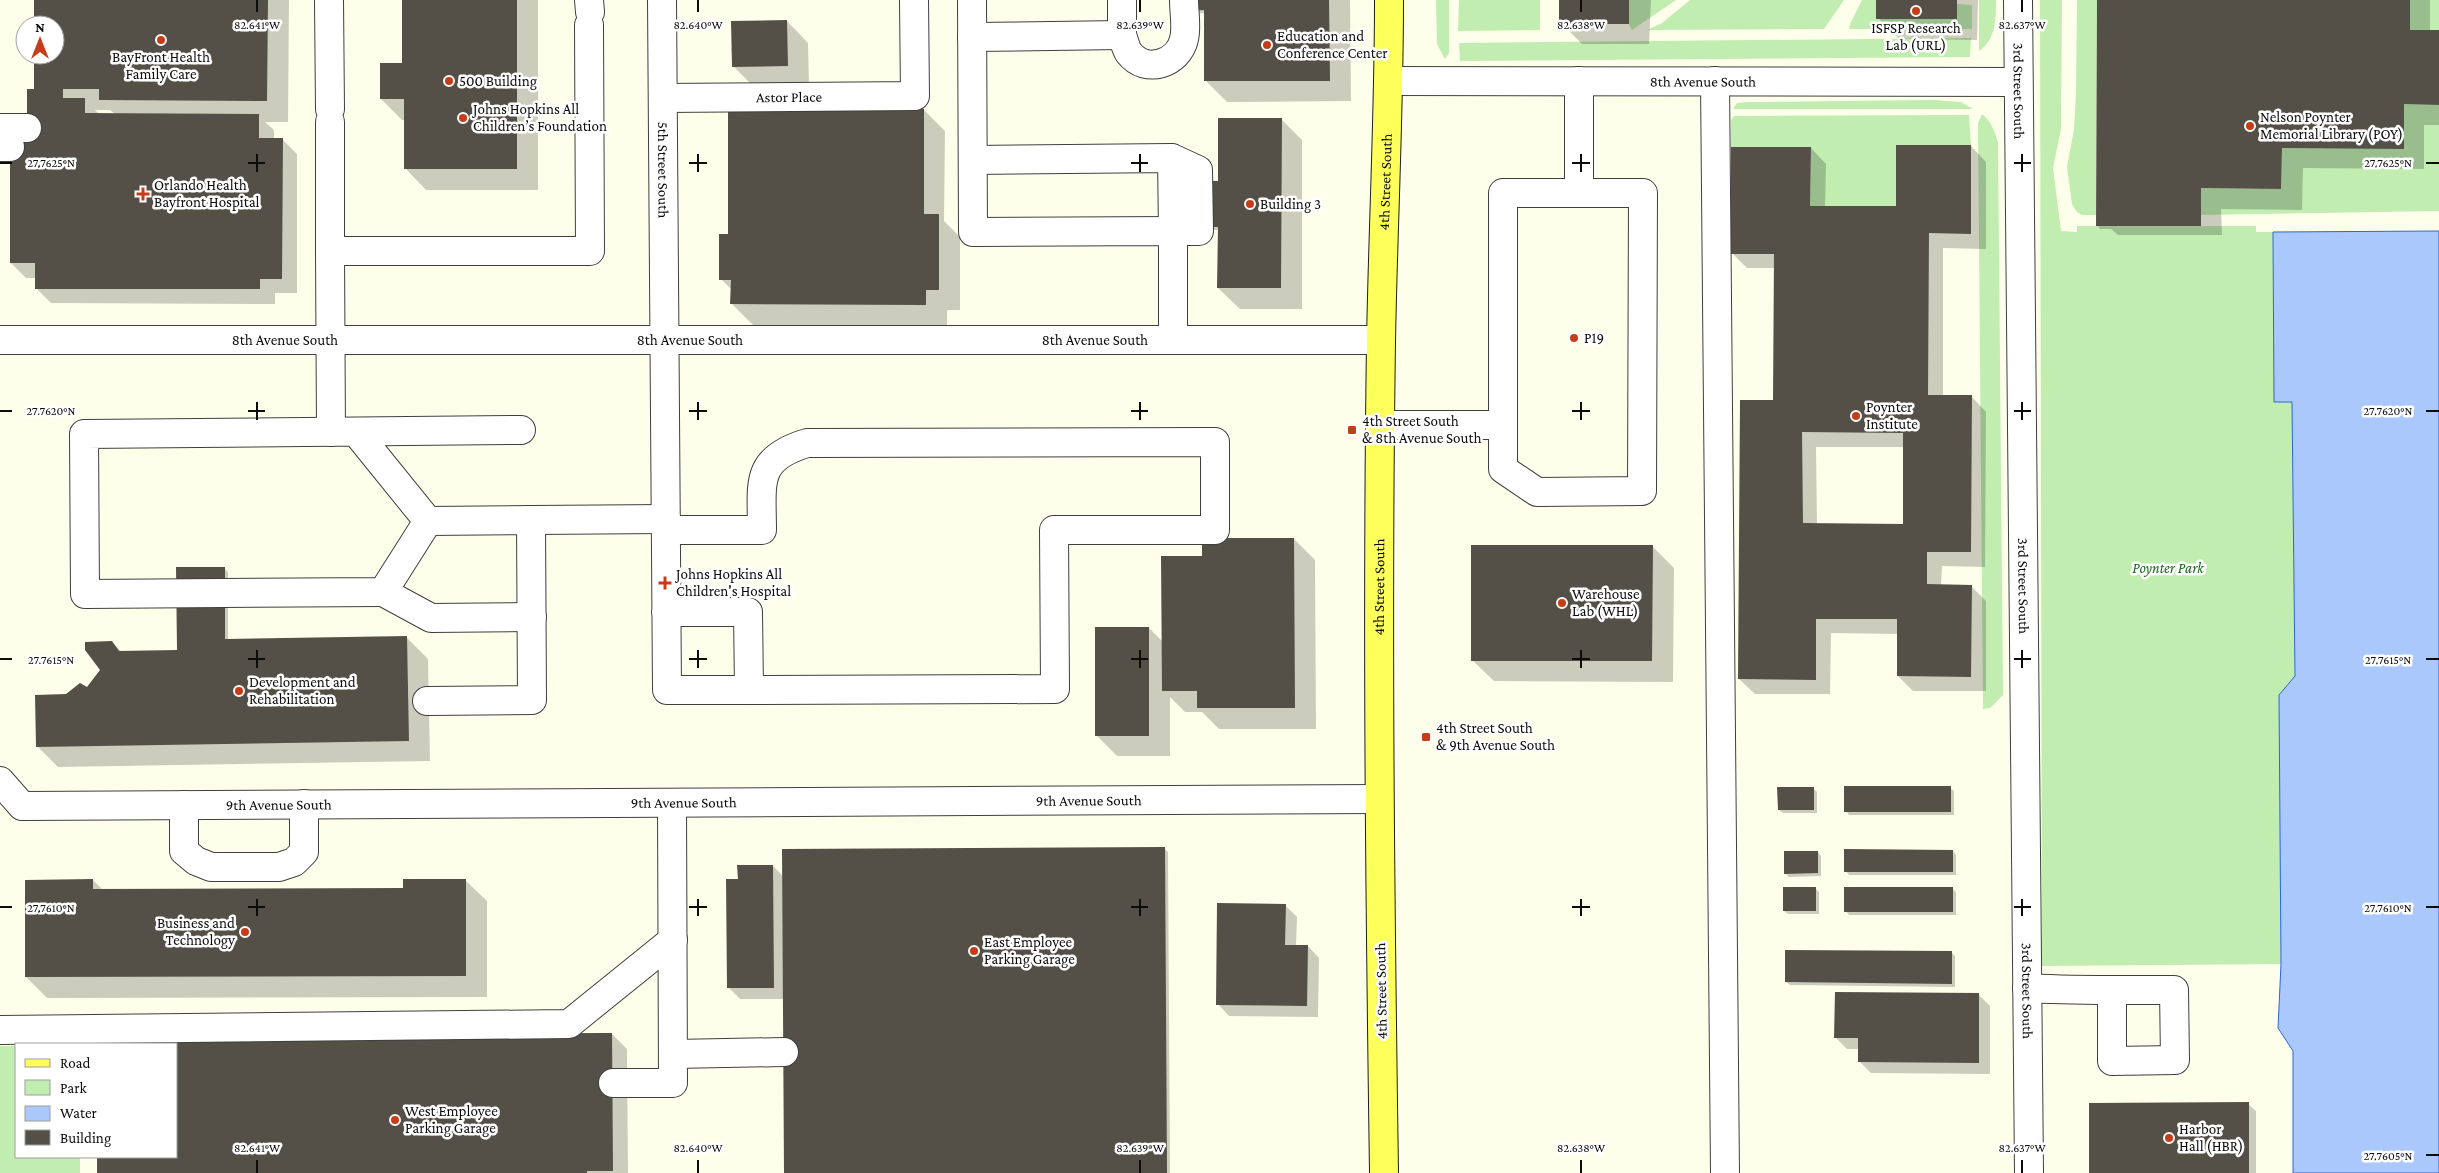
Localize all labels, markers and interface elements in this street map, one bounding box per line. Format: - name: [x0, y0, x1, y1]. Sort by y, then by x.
- marker: ISFSP Research Lab (URL): [1910, 5, 1922, 17]
- north arrow: [15, 15, 65, 65]
- text: 82.641°W: [234, 18, 280, 32]
- text: 82.640°W: [673, 18, 723, 32]
- text: 82.639°W: [1116, 18, 1164, 32]
- text: 82.638°W: [1557, 18, 1605, 32]
- text: 82.637°W: [1999, 18, 2045, 32]
- text: N: [35, 19, 45, 35]
- place label: ISFSP Research Lab (URL): [1871, 20, 1961, 54]
- place label: Education and Conference Center: [1277, 28, 1388, 61]
- marker: BayFront Health Family Care: [155, 34, 167, 46]
- marker: Education and Conference Center: [1261, 39, 1273, 51]
- street label: 3rd Street South: [2010, 43, 2027, 139]
- place label: BayFront Health Family Care: [112, 49, 210, 83]
- place label: 500 Building: [459, 73, 537, 90]
- street label: 8th Avenue South: [1650, 73, 1756, 90]
- marker: 500 Building: [443, 75, 455, 87]
- street label: Astor Place: [756, 89, 823, 105]
- place label: Johns Hopkins All Children’s Foundation: [471, 101, 607, 134]
- place label: Nelson Poynter Memorial Library (POY): [2260, 109, 2403, 143]
- marker: Johns Hopkins All Children’s Foundation: [457, 112, 469, 124]
- marker: Nelson Poynter Memorial Library (POY): [2244, 120, 2256, 132]
- street label: 5th Street South: [655, 122, 672, 218]
- street label: 4th Street South: [1376, 133, 1395, 231]
- text: 27.7625°N: [27, 156, 75, 170]
- text: 27.7625°N: [2364, 156, 2412, 170]
- place label: Orlando Health Bayfront Hospital: [154, 177, 260, 211]
- marker: Orlando Health Bayfront Hospital: [136, 187, 150, 201]
- place label: Building 3: [1260, 196, 1321, 213]
- marker: Building 3: [1244, 198, 1256, 210]
- place label: P19: [1584, 330, 1604, 346]
- street label: 8th Avenue South: [232, 332, 338, 348]
- street label: 8th Avenue South: [637, 332, 743, 348]
- street label: 8th Avenue South: [1042, 332, 1148, 348]
- marker: P19: [1568, 332, 1580, 344]
- place label: Poynter Institute: [1866, 399, 1918, 432]
- text: 27.7620°N: [27, 404, 76, 418]
- text: 27.7620°N: [2364, 404, 2413, 418]
- marker: Poynter Institute: [1850, 410, 1862, 422]
- place label: 4th Street South & 8th Avenue South: [1362, 413, 1482, 446]
- marker: 4th Street South & 8th Avenue South: [1346, 424, 1358, 436]
- street label: 3rd Street South: [2015, 538, 2032, 634]
- street label: 4th Street South: [1371, 539, 1387, 636]
- park label: Poynter Park: [2132, 560, 2205, 577]
- place label: Johns Hopkins All Children's Hospital: [674, 566, 791, 600]
- marker: Johns Hopkins All Children's Hospital: [658, 576, 672, 590]
- place label: Warehouse Lab (WHL): [1572, 586, 1640, 620]
- marker: Warehouse Lab (WHL): [1556, 597, 1568, 609]
- text: 27.7615°N: [28, 653, 74, 667]
- text: 27.7615°N: [2365, 653, 2411, 667]
- place label: Development and Rehabilitation: [249, 674, 356, 707]
- marker: Development and Rehabilitation: [233, 685, 245, 697]
- place label: 4th Street South & 9th Avenue South: [1436, 720, 1555, 753]
- marker: 4th Street South & 9th Avenue South: [1420, 731, 1432, 743]
- street label: 9th Avenue South: [1036, 792, 1142, 809]
- street label: 9th Avenue South: [631, 794, 737, 811]
- street label: 9th Avenue South: [226, 796, 332, 813]
- text: 27.7610°N: [27, 901, 75, 915]
- text: 27.7610°N: [2364, 901, 2412, 915]
- place label: Business and Technology: [157, 915, 235, 949]
- marker: Business and Technology: [239, 926, 251, 938]
- place label: East Employee Parking Garage: [984, 934, 1075, 968]
- street label: 4th Street South: [1372, 942, 1390, 1040]
- street label: 3rd Street South: [2019, 943, 2036, 1039]
- marker: East Employee Parking Garage: [968, 945, 980, 957]
- legend: [15, 1043, 178, 1158]
- text: Road: [60, 1055, 91, 1071]
- text: Park: [60, 1080, 87, 1096]
- place label: West Employee Parking Garage: [405, 1103, 498, 1137]
- text: Water: [60, 1105, 97, 1121]
- marker: West Employee Parking Garage: [389, 1114, 401, 1126]
- place label: Harbor Hall (HBR): [2179, 1121, 2243, 1155]
- text: Building: [60, 1130, 111, 1147]
- marker: Harbor Hall (HBR): [2163, 1132, 2175, 1144]
- text: 82.641°W: [234, 1141, 280, 1155]
- text: 82.640°W: [673, 1141, 723, 1155]
- text: 82.639°W: [1116, 1141, 1164, 1155]
- text: 82.638°W: [1557, 1141, 1605, 1155]
- text: 82.637°W: [1999, 1141, 2045, 1155]
- text: 27.7605°N: [2364, 1149, 2413, 1163]

